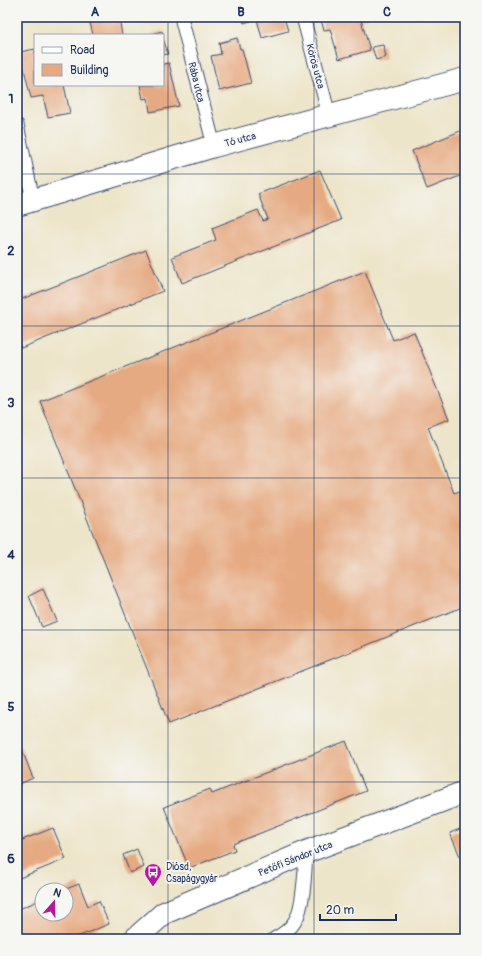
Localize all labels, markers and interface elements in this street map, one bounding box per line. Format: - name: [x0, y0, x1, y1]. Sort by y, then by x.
- text: A: [91, 4, 100, 20]
- text: B: [237, 4, 245, 20]
- text: C: [383, 4, 391, 20]
- legend: [34, 34, 164, 86]
- street label: Körös utca: [303, 42, 327, 90]
- text: Road: [70, 43, 95, 58]
- street label: Rába utca: [185, 61, 207, 104]
- text: Building: [70, 63, 109, 78]
- text: 1: [8, 91, 14, 107]
- street label: Tó utca: [223, 130, 258, 150]
- text: 2: [7, 243, 15, 259]
- text: 3: [7, 395, 15, 411]
- text: 4: [7, 547, 15, 563]
- text: 5: [7, 699, 15, 715]
- street label: Petőfi Sándor utca: [257, 838, 334, 879]
- text: 6: [7, 851, 15, 867]
- place label: Diósd, Csapágygyár: [166, 861, 218, 885]
- bus stop icon: Diósd, Csapágygyár: [143, 862, 163, 887]
- north arrow: [34, 882, 74, 922]
- text: N: [52, 886, 63, 901]
- scale bar: [320, 896, 396, 922]
- text: 20 m: [326, 903, 355, 918]

